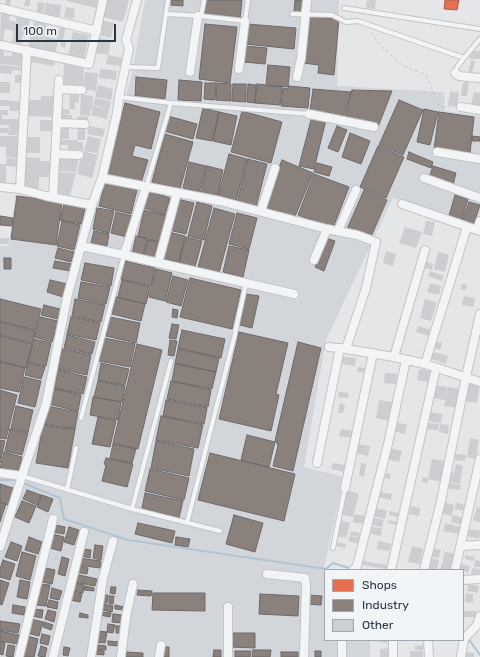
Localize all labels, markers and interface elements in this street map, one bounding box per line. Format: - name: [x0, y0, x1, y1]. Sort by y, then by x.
- scale bar: [18, 16, 118, 42]
- text: 100 m: [23, 24, 57, 38]
- legend: [324, 569, 464, 641]
- text: Shops: [362, 578, 397, 592]
- text: Industry: [362, 598, 409, 612]
- text: Other: [362, 618, 393, 632]

